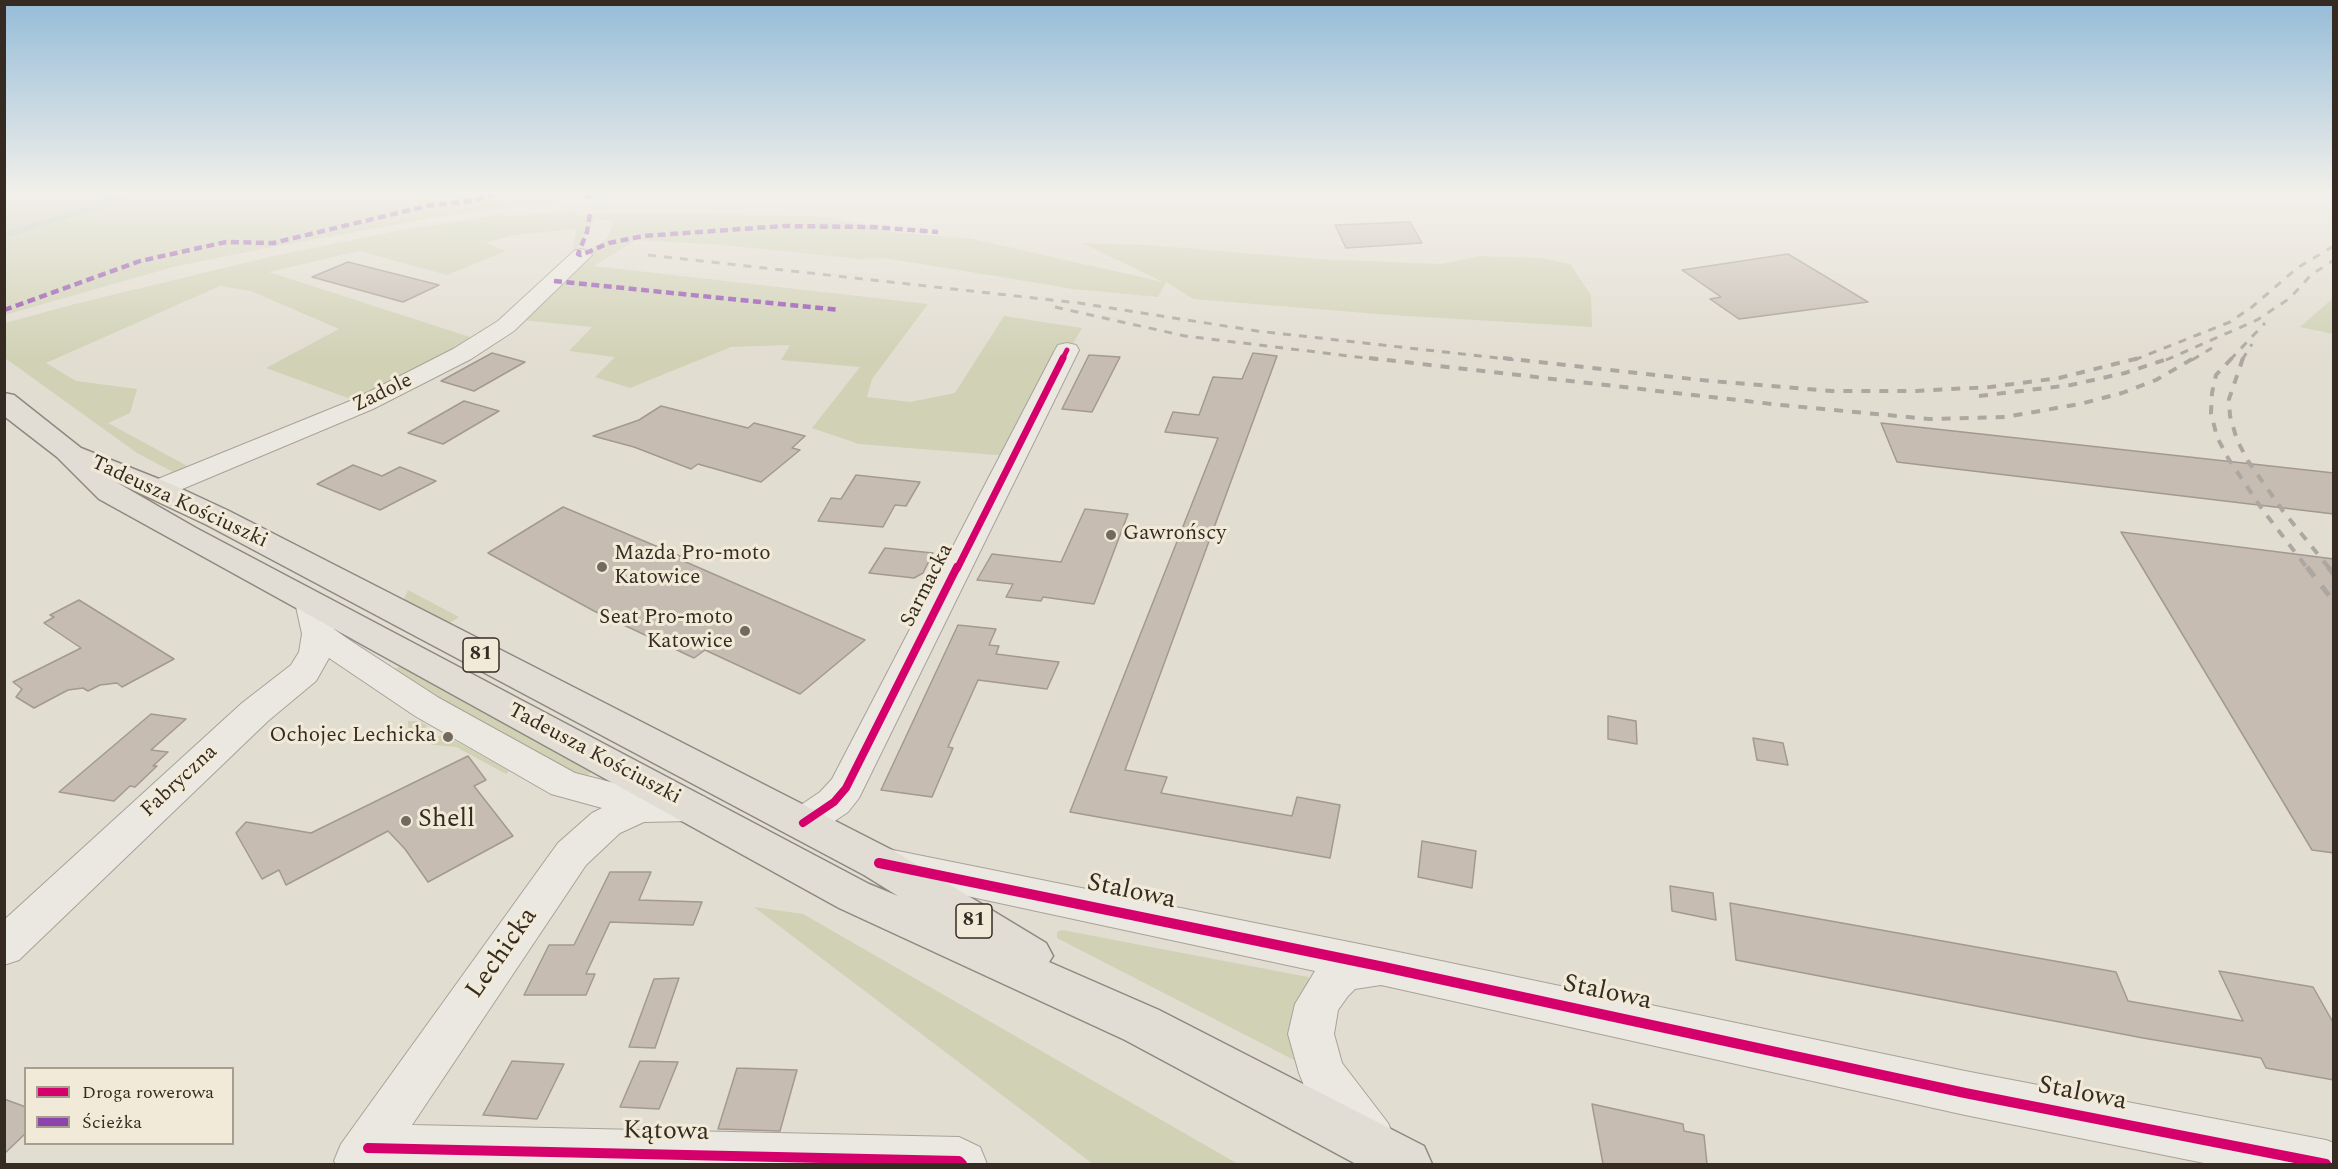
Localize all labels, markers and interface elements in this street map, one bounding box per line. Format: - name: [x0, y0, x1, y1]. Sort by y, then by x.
- street label: Zadole: [349, 369, 417, 419]
- street label: Tadeusza Kościuszki: [87, 451, 271, 555]
- place label: Gawrońscy: [1123, 522, 1226, 548]
- marker: Gawrońscy: [1104, 528, 1118, 542]
- street label: Sarmacka: [896, 540, 960, 632]
- place label: Mazda Pro-moto Katowice: [614, 542, 770, 592]
- marker: Mazda Pro-moto Katowice: [595, 560, 609, 574]
- place label: Seat Pro-moto Katowice: [599, 606, 733, 656]
- marker: Seat Pro-moto Katowice: [738, 624, 752, 638]
- road number: 81: [463, 638, 499, 672]
- street label: Tadeusza Kościuszki: [503, 699, 685, 811]
- place label: Ochojec Lechicka: [269, 724, 436, 750]
- marker: Ochojec Lechicka: [441, 730, 455, 744]
- street label: Fabryczna: [137, 740, 223, 824]
- place label: Shell: [418, 805, 475, 837]
- marker: Shell: [399, 814, 413, 828]
- street label: Stalowa: [1084, 868, 1178, 918]
- street label: Lechicka: [460, 902, 546, 1006]
- road number: 81: [956, 904, 992, 938]
- street label: Stalowa: [1560, 969, 1654, 1019]
- legend: [24, 1067, 234, 1145]
- street label: Stalowa: [2035, 1071, 2129, 1119]
- text: Droga rowerowa: [82, 1079, 214, 1106]
- text: Ścieżka: [82, 1109, 142, 1136]
- street label: Kątowa: [623, 1117, 709, 1149]

